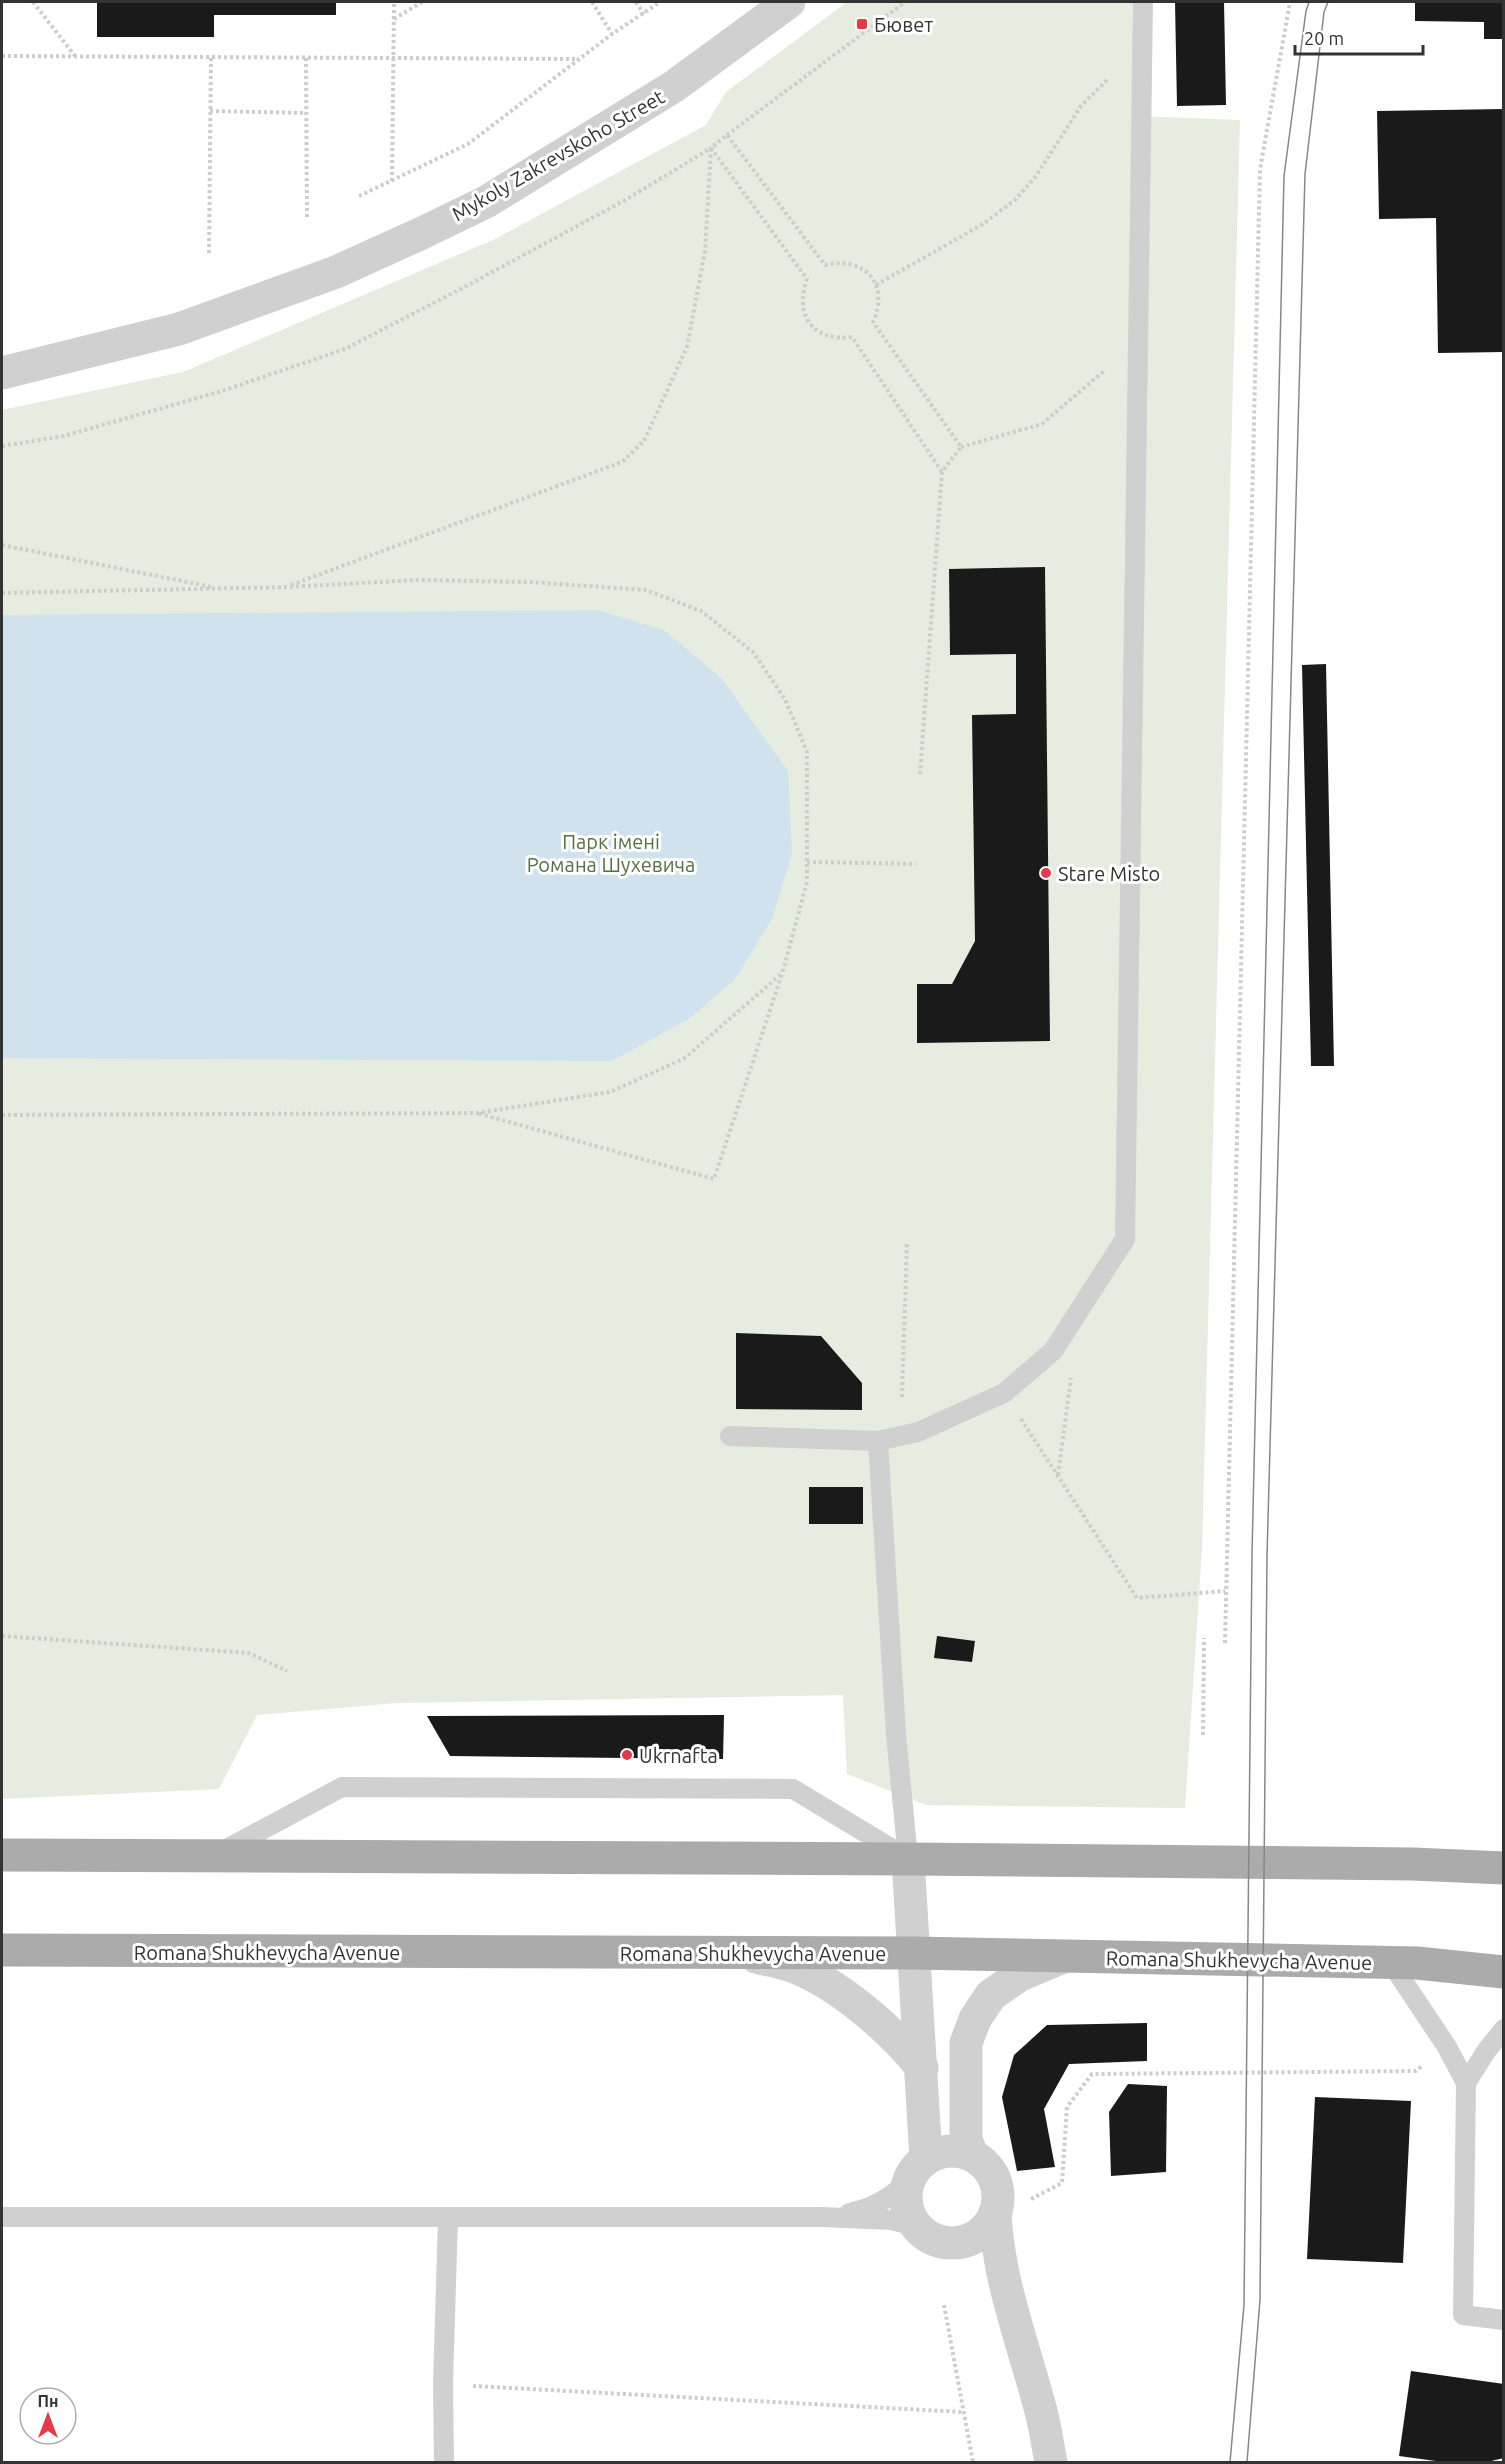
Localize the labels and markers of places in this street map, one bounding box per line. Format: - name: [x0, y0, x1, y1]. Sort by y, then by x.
- place label: Бювет: [874, 13, 933, 36]
- marker: Бювет: [855, 17, 869, 31]
- place label: Stare Misto: [1058, 862, 1160, 885]
- marker: Stare Misto: [1039, 866, 1053, 880]
- place label: Ukrnafta: [639, 1744, 718, 1767]
- marker: Ukrnafta: [620, 1748, 634, 1762]

